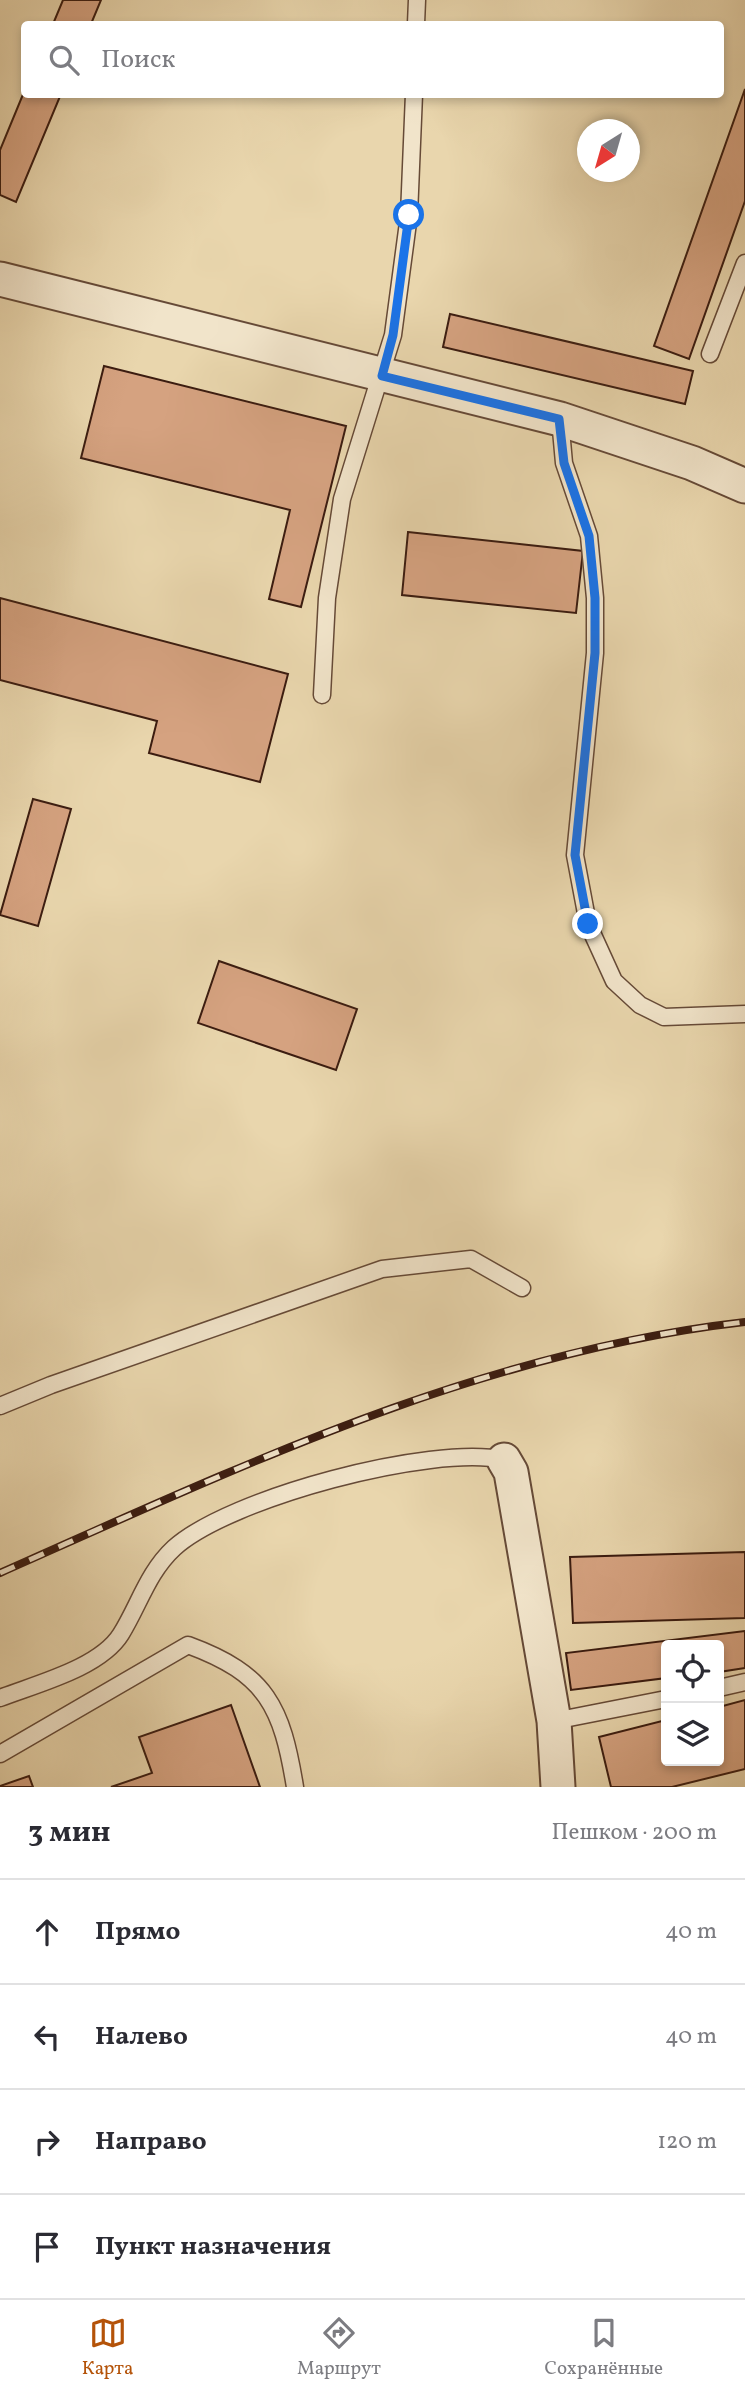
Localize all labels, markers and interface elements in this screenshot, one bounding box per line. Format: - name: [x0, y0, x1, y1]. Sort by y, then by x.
- search box: [21, 21, 724, 98]
- icon: search: [45, 41, 83, 79]
- text: Поиск: [101, 42, 175, 78]
- north arrow: [577, 119, 640, 182]
- route start: [393, 199, 424, 230]
- route end: [572, 908, 603, 939]
- map controls: [661, 1640, 724, 1766]
- button: locate: [661, 1640, 724, 1703]
- button: layers: [661, 1703, 724, 1766]
- text: 3 мин: [28, 1812, 111, 1854]
- text: Пешком · 200 m: [551, 1817, 717, 1849]
- icon: ahead: [28, 1913, 66, 1951]
- text: Прямо: [95, 1914, 180, 1950]
- text: 40 m: [665, 1916, 717, 1948]
- icon: left: [28, 2018, 66, 2056]
- text: Налево: [95, 2019, 188, 2055]
- text: 40 m: [665, 2021, 717, 2053]
- icon: right: [28, 2123, 66, 2161]
- text: Направо: [95, 2124, 207, 2160]
- text: 120 m: [657, 2126, 717, 2158]
- icon: arrive: [28, 2228, 66, 2266]
- text: Пункт назначения: [95, 2229, 331, 2265]
- tab: Карта: [82, 2314, 133, 2382]
- tab: Маршрут: [297, 2314, 381, 2382]
- tab: Сохранённые: [545, 2314, 663, 2382]

